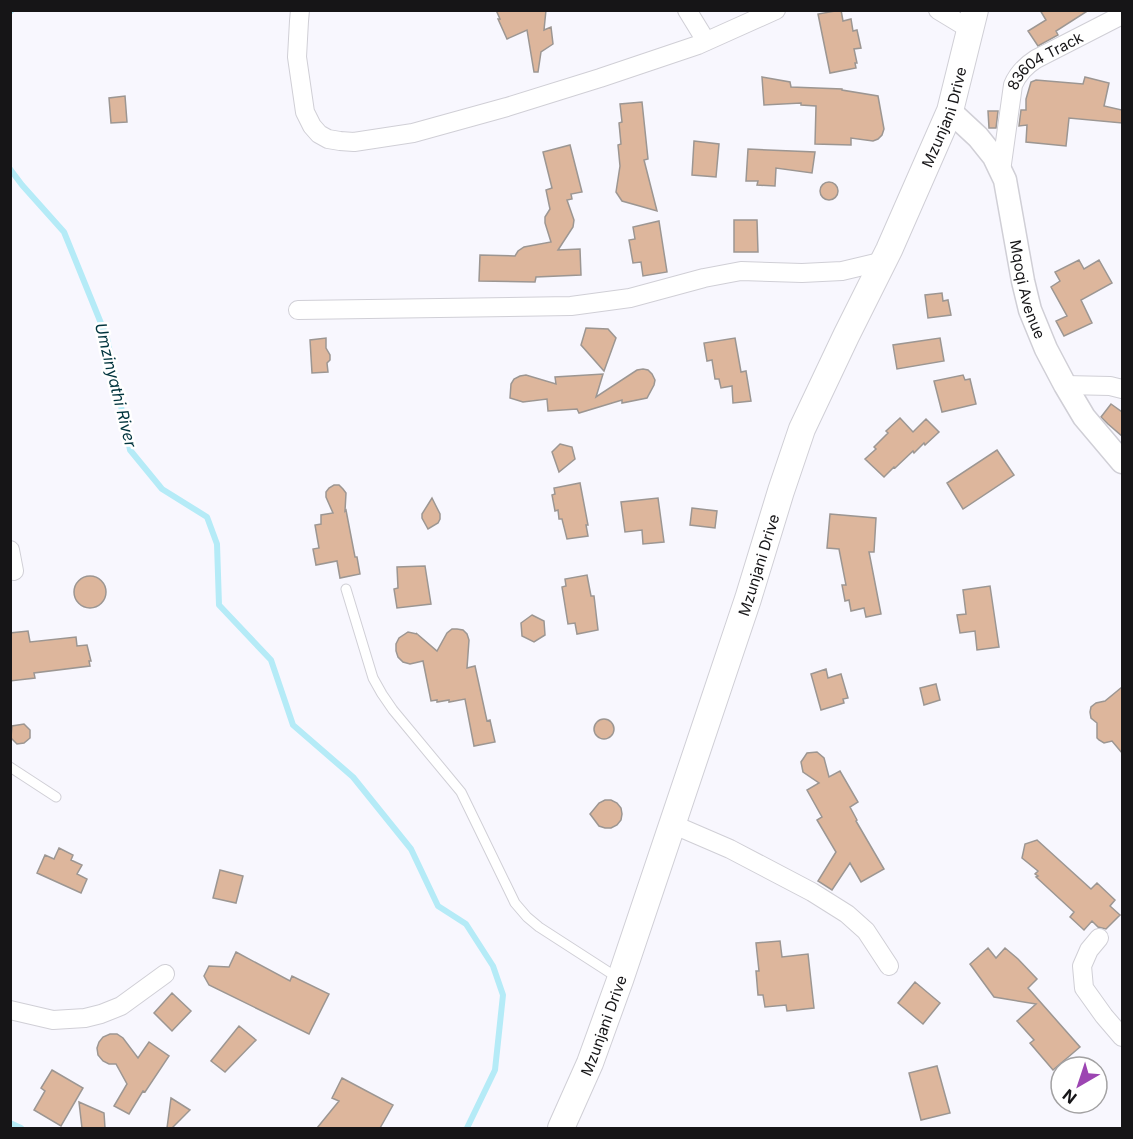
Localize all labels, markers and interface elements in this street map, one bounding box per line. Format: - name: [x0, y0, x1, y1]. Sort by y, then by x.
- street label: 83604 Track: [1003, 27, 1087, 93]
- street label: Mzunjani Drive: [917, 65, 970, 170]
- street label: Mqoqi Avenue: [1006, 238, 1050, 341]
- water label: Umzinyathi River: [91, 321, 141, 450]
- street label: Mzunjani Drive: [734, 512, 783, 618]
- street label: Mzunjani Drive: [576, 973, 630, 1079]
- north arrow: [1049, 1055, 1109, 1115]
- text: N: [1059, 1085, 1081, 1108]

